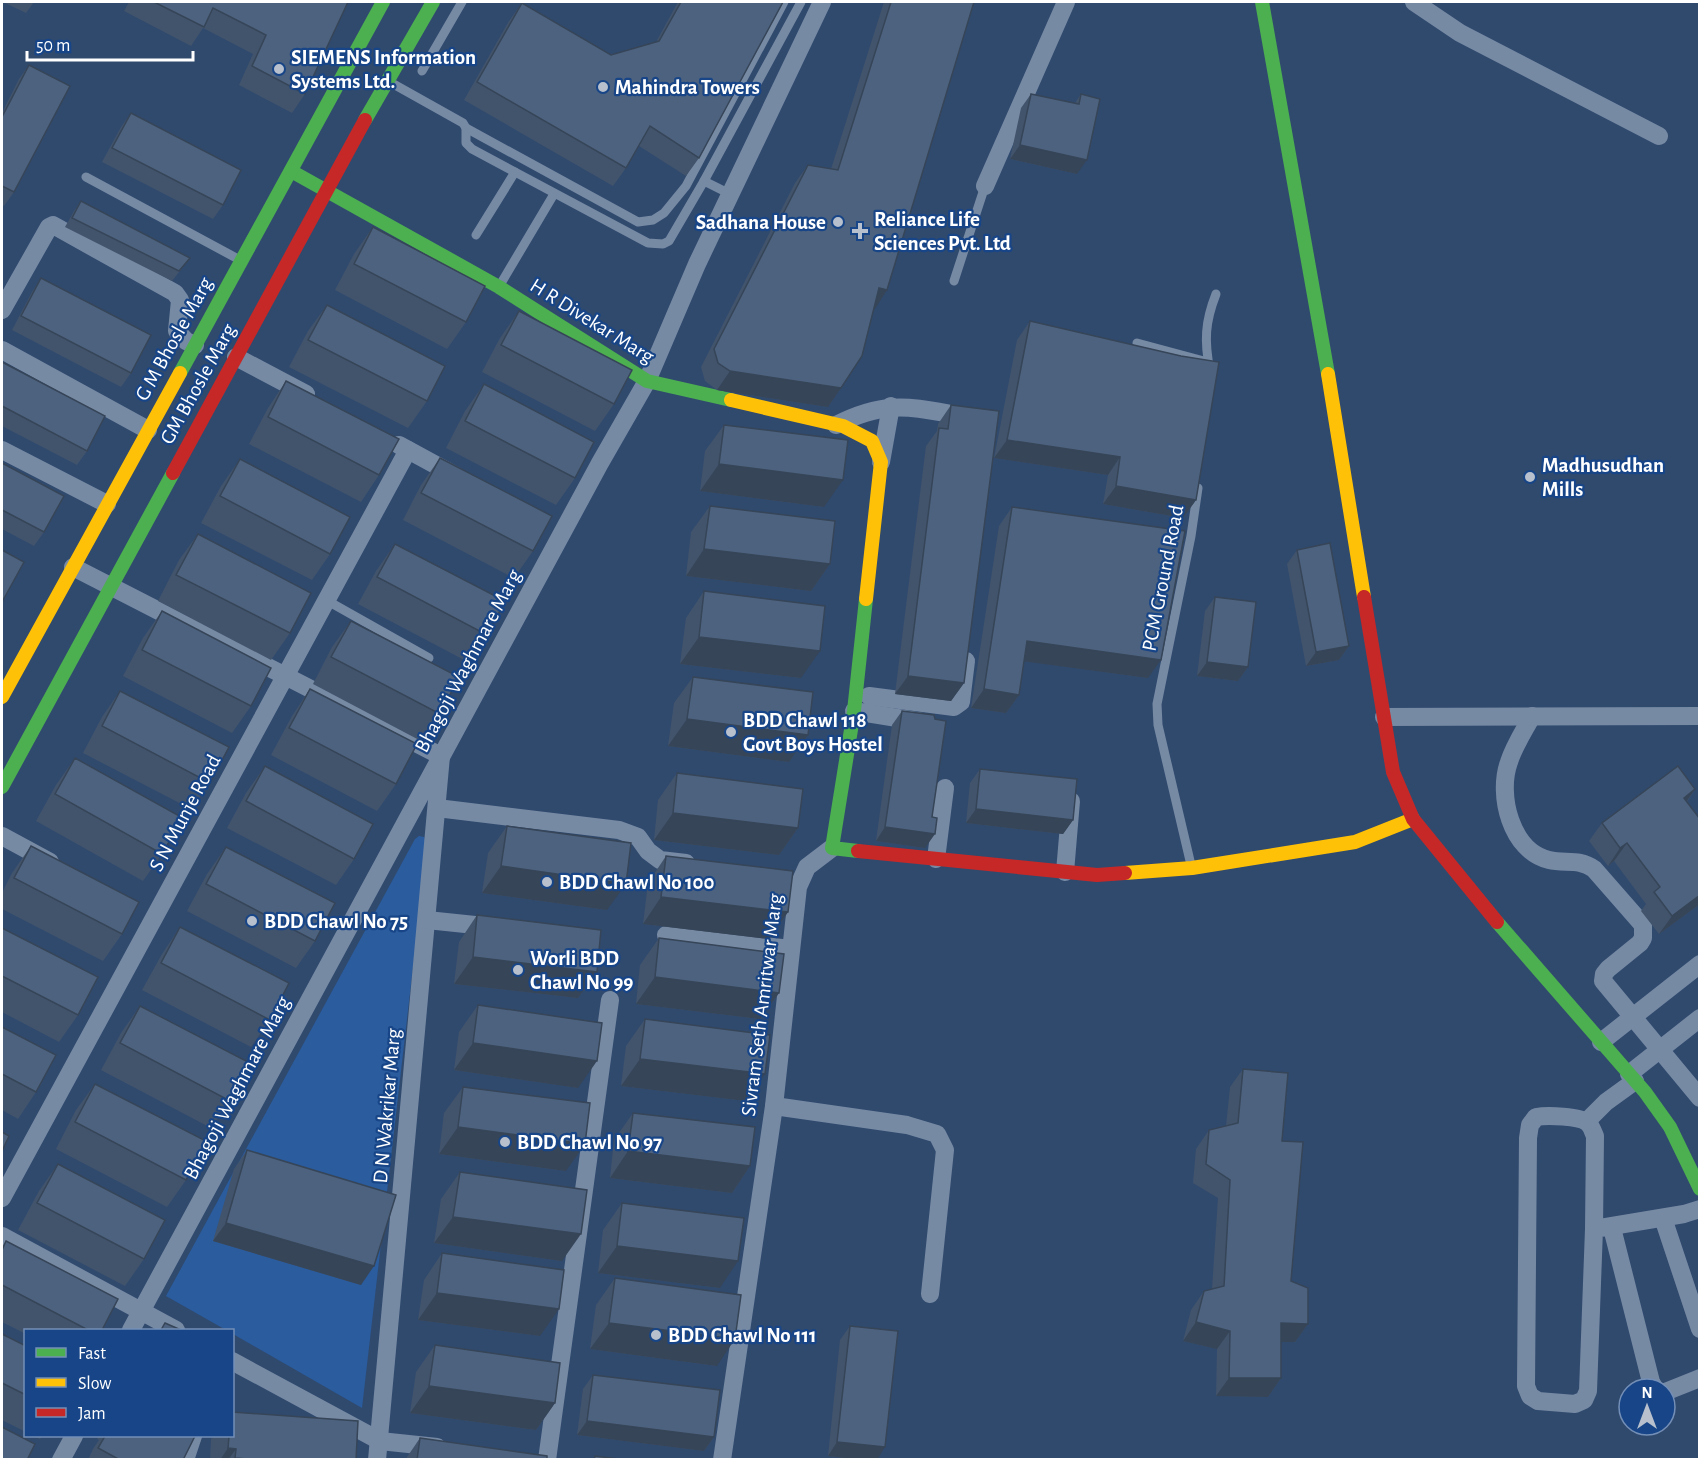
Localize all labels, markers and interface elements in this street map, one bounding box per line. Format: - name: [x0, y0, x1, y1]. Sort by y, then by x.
- scale bar: [27, 24, 194, 62]
- text: 50 m: [36, 37, 70, 55]
- place label: SIEMENS Information Systems Ltd.: [291, 47, 476, 92]
- marker: SIEMENS Information Systems Ltd.: [272, 62, 286, 76]
- place label: Mahindra Towers: [615, 77, 760, 98]
- marker: Mahindra Towers: [596, 80, 610, 94]
- place label: Reliance Life Sciences Pvt. Ltd: [874, 209, 1011, 254]
- place label: Sadhana House: [696, 212, 826, 233]
- marker: Sadhana House: [831, 215, 845, 229]
- marker: Reliance Life Sciences Pvt. Ltd: [851, 222, 869, 240]
- street label: G M Bhosle Marg: [131, 273, 217, 404]
- street label: H R Divekar Marg: [526, 275, 658, 368]
- street label: GM Bhosle Marg: [156, 320, 240, 448]
- place label: Madhusudhan Mills: [1542, 455, 1664, 500]
- marker: Madhusudhan Mills: [1523, 470, 1537, 484]
- street label: PCM Ground Road: [1139, 503, 1188, 653]
- street label: Bhagoji Waghmare Marg: [411, 565, 525, 756]
- place label: BDD Chawl 118 Govt Boys Hostel: [743, 710, 883, 755]
- marker: BDD Chawl 118 Govt Boys Hostel: [724, 725, 738, 739]
- street label: S N Munje Road: [145, 751, 225, 875]
- place label: BDD Chawl No 100: [559, 872, 714, 893]
- marker: BDD Chawl No 100: [540, 875, 554, 889]
- street label: Sivram Seth Amritwar Marg: [738, 892, 786, 1117]
- place label: BDD Chawl No 75: [264, 911, 408, 932]
- marker: BDD Chawl No 75: [245, 914, 259, 928]
- place label: Worli BDD Chawl No 99: [530, 948, 633, 993]
- marker: Worli BDD Chawl No 99: [511, 963, 525, 977]
- street label: Bhagoji Waghmare Marg: [180, 992, 294, 1183]
- street label: D N Wakrikar Marg: [370, 1027, 404, 1184]
- place label: BDD Chawl No 97: [517, 1132, 662, 1153]
- marker: BDD Chawl No 97: [498, 1135, 512, 1149]
- place label: BDD Chawl No 111: [668, 1325, 817, 1346]
- marker: BDD Chawl No 111: [649, 1328, 663, 1342]
- legend: [24, 1329, 234, 1437]
- text: Fast: [78, 1345, 106, 1363]
- text: Slow: [78, 1375, 111, 1393]
- north arrow: [1617, 1377, 1677, 1437]
- text: N: [1641, 1385, 1653, 1401]
- text: Jam: [78, 1405, 106, 1423]

